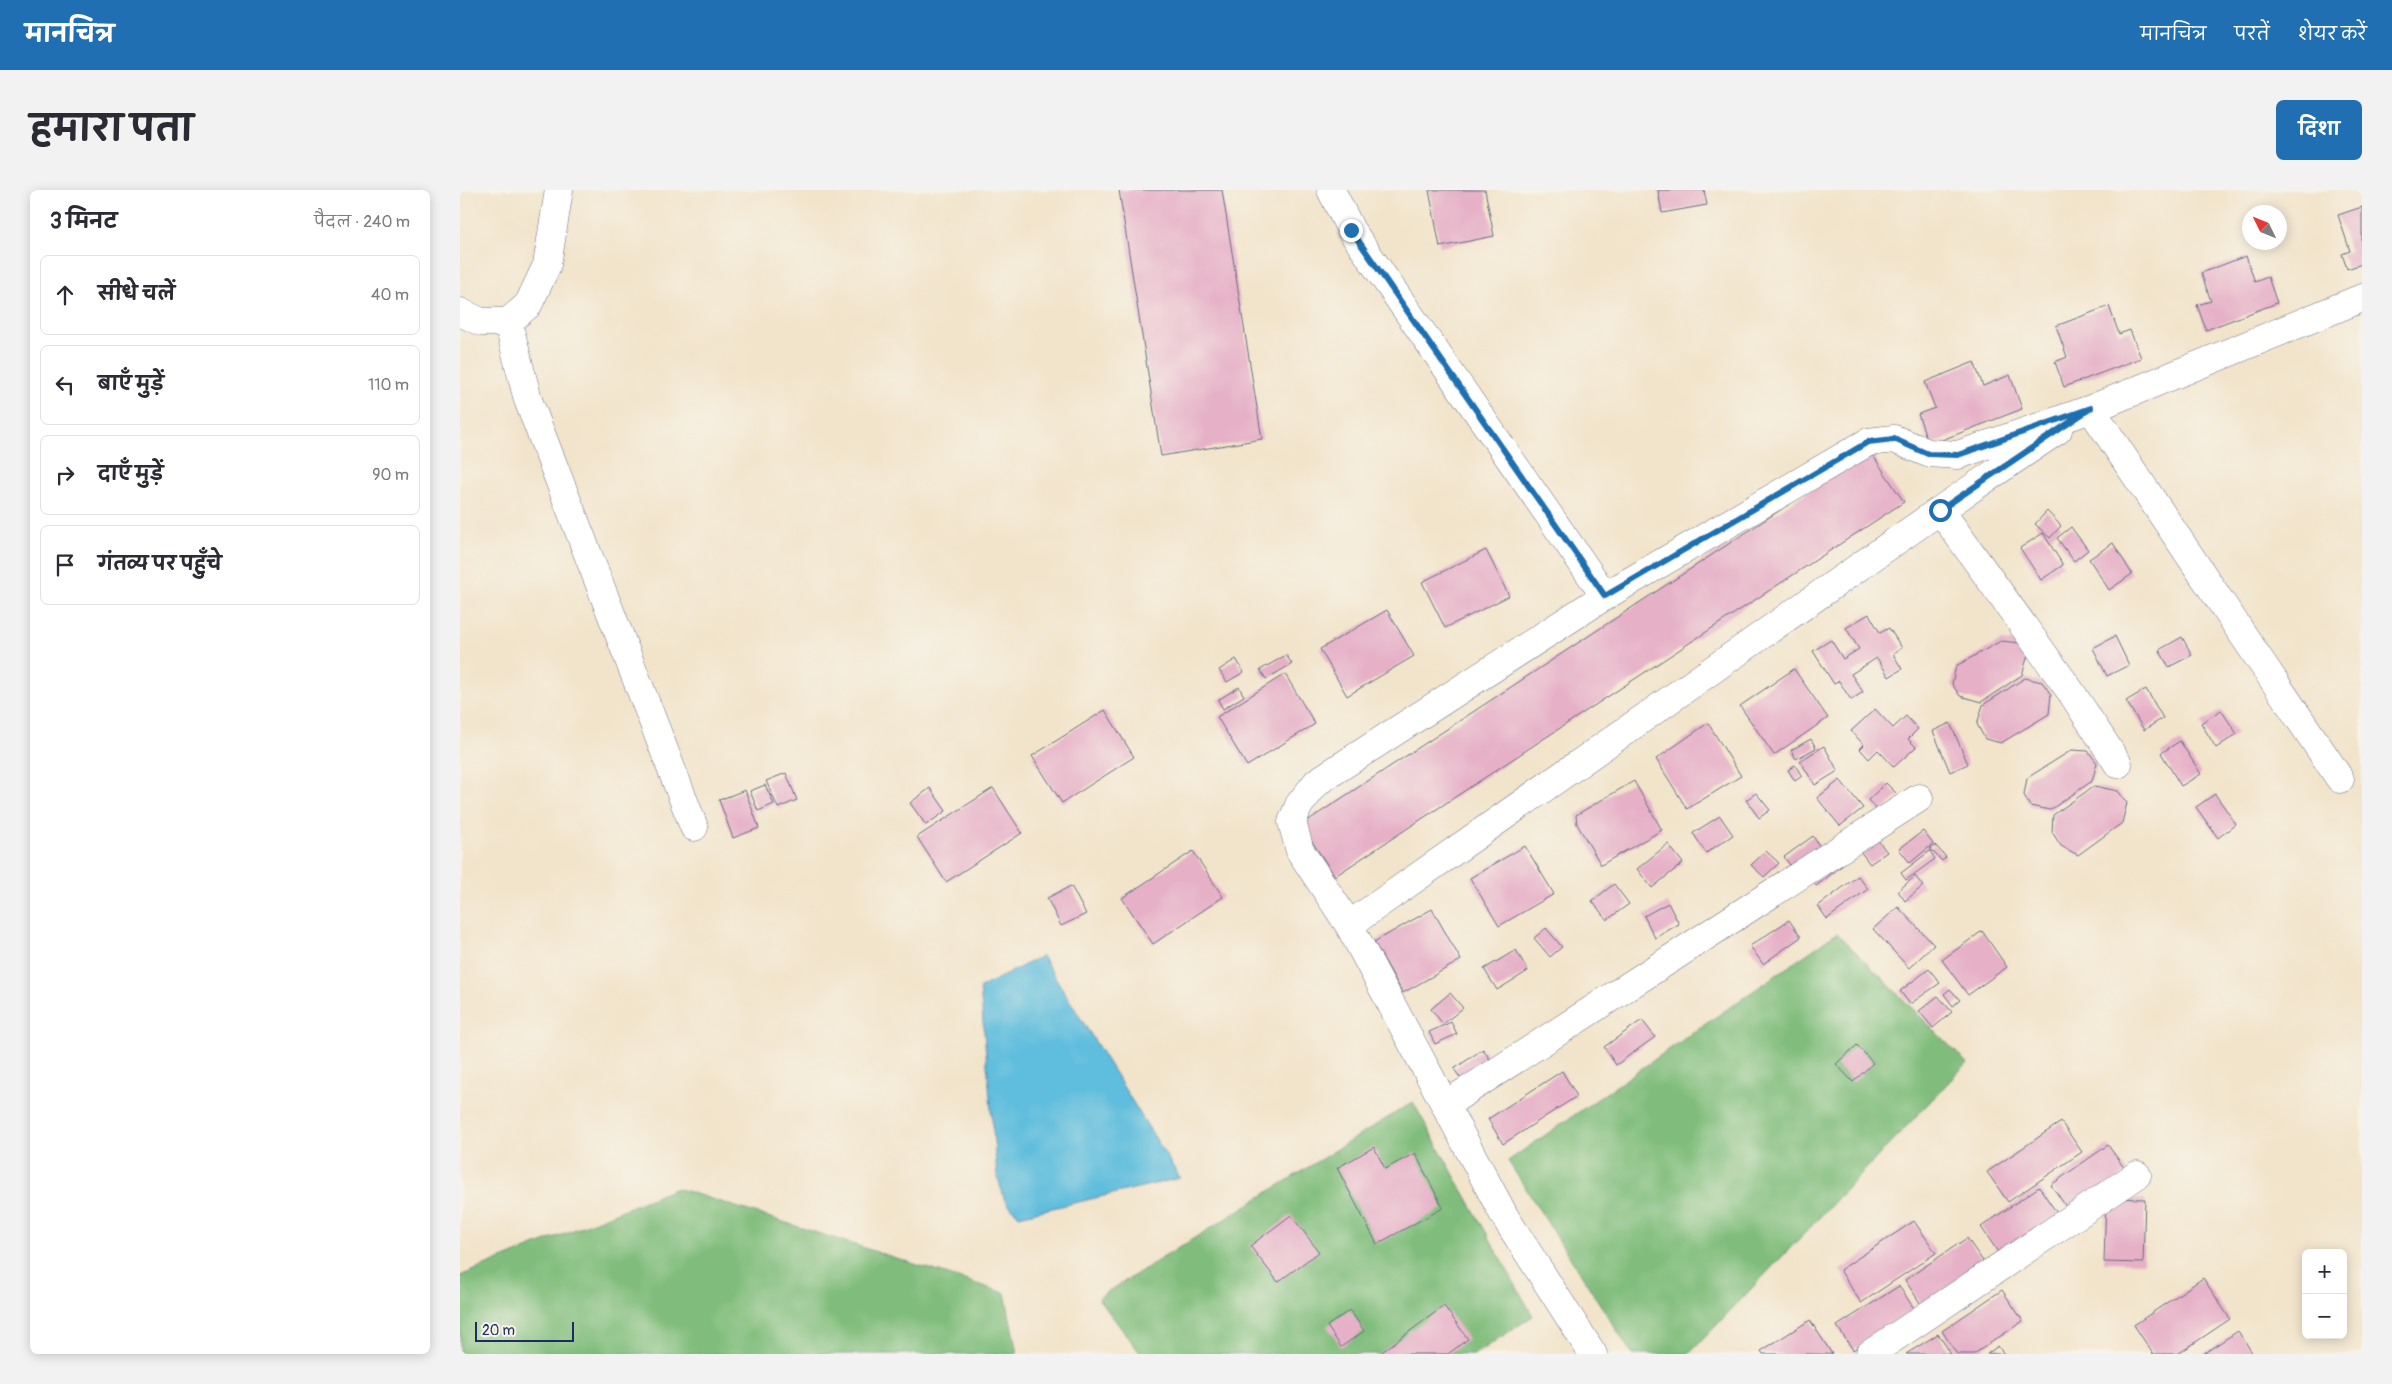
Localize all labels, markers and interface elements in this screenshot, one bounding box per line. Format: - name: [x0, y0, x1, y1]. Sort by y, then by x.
- text: मानचित्र: [25, 20, 114, 49]
- text: मानचित्र: [2140, 23, 2206, 46]
- text: परतें: [2234, 23, 2270, 46]
- text: शेयर करें: [2298, 23, 2367, 46]
- button: दिशा: [2276, 100, 2362, 160]
- text: हमारा पता: [30, 107, 193, 151]
- north arrow: [2242, 205, 2287, 250]
- text: 3 मिनट: [50, 208, 117, 235]
- text: पैदल · 240 m: [314, 212, 410, 232]
- route end: [1340, 219, 1363, 242]
- icon: ahead: [51, 281, 79, 309]
- text: सीधे चलें: [98, 282, 175, 306]
- text: 40 m: [371, 285, 409, 305]
- icon: left: [51, 371, 79, 399]
- text: बाएँ मुड़ें: [98, 372, 164, 396]
- text: 110 m: [368, 375, 409, 395]
- icon: right: [51, 461, 79, 489]
- text: दाएँ मुड़ें: [98, 462, 163, 486]
- text: 90 m: [372, 465, 409, 485]
- route start: [1929, 499, 1952, 522]
- icon: arrive: [51, 551, 79, 579]
- text: गंतव्य पर पहुँचे: [98, 552, 222, 576]
- map controls: [2302, 1249, 2347, 1339]
- button: +: [2302, 1249, 2347, 1294]
- button: −: [2302, 1294, 2347, 1339]
- scale bar: [475, 1319, 574, 1342]
- text: 20 m: [482, 1322, 515, 1339]

